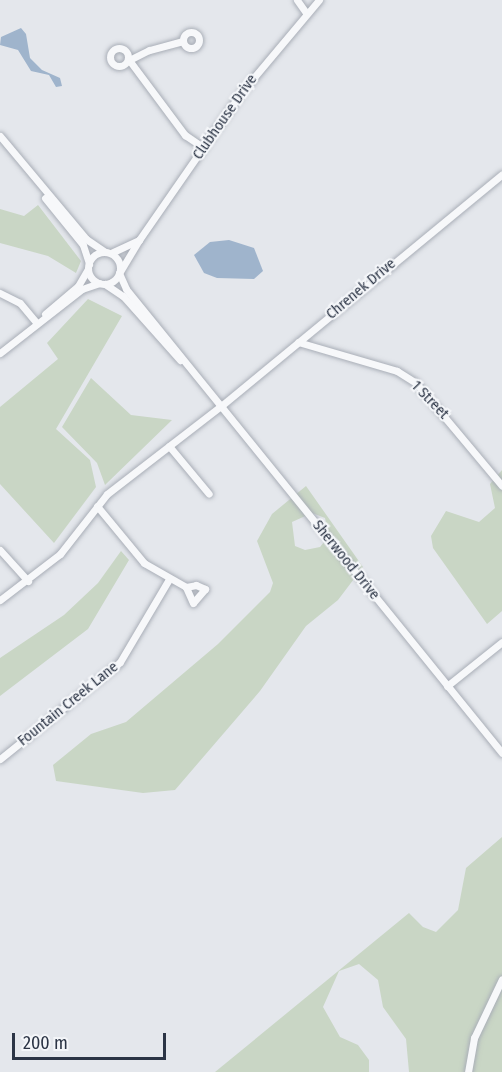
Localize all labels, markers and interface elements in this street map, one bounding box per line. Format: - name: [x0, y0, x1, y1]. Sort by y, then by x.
- street label: Clubhouse Drive: [189, 71, 261, 163]
- street label: Chrenek Drive: [323, 255, 399, 323]
- street label: 1 Street: [407, 377, 453, 423]
- street label: Sherwood Drive: [309, 517, 383, 603]
- street label: Fountain Creek Lane: [14, 658, 122, 750]
- scale bar: [15, 1021, 170, 1059]
- text: 200 m: [23, 1032, 68, 1054]

